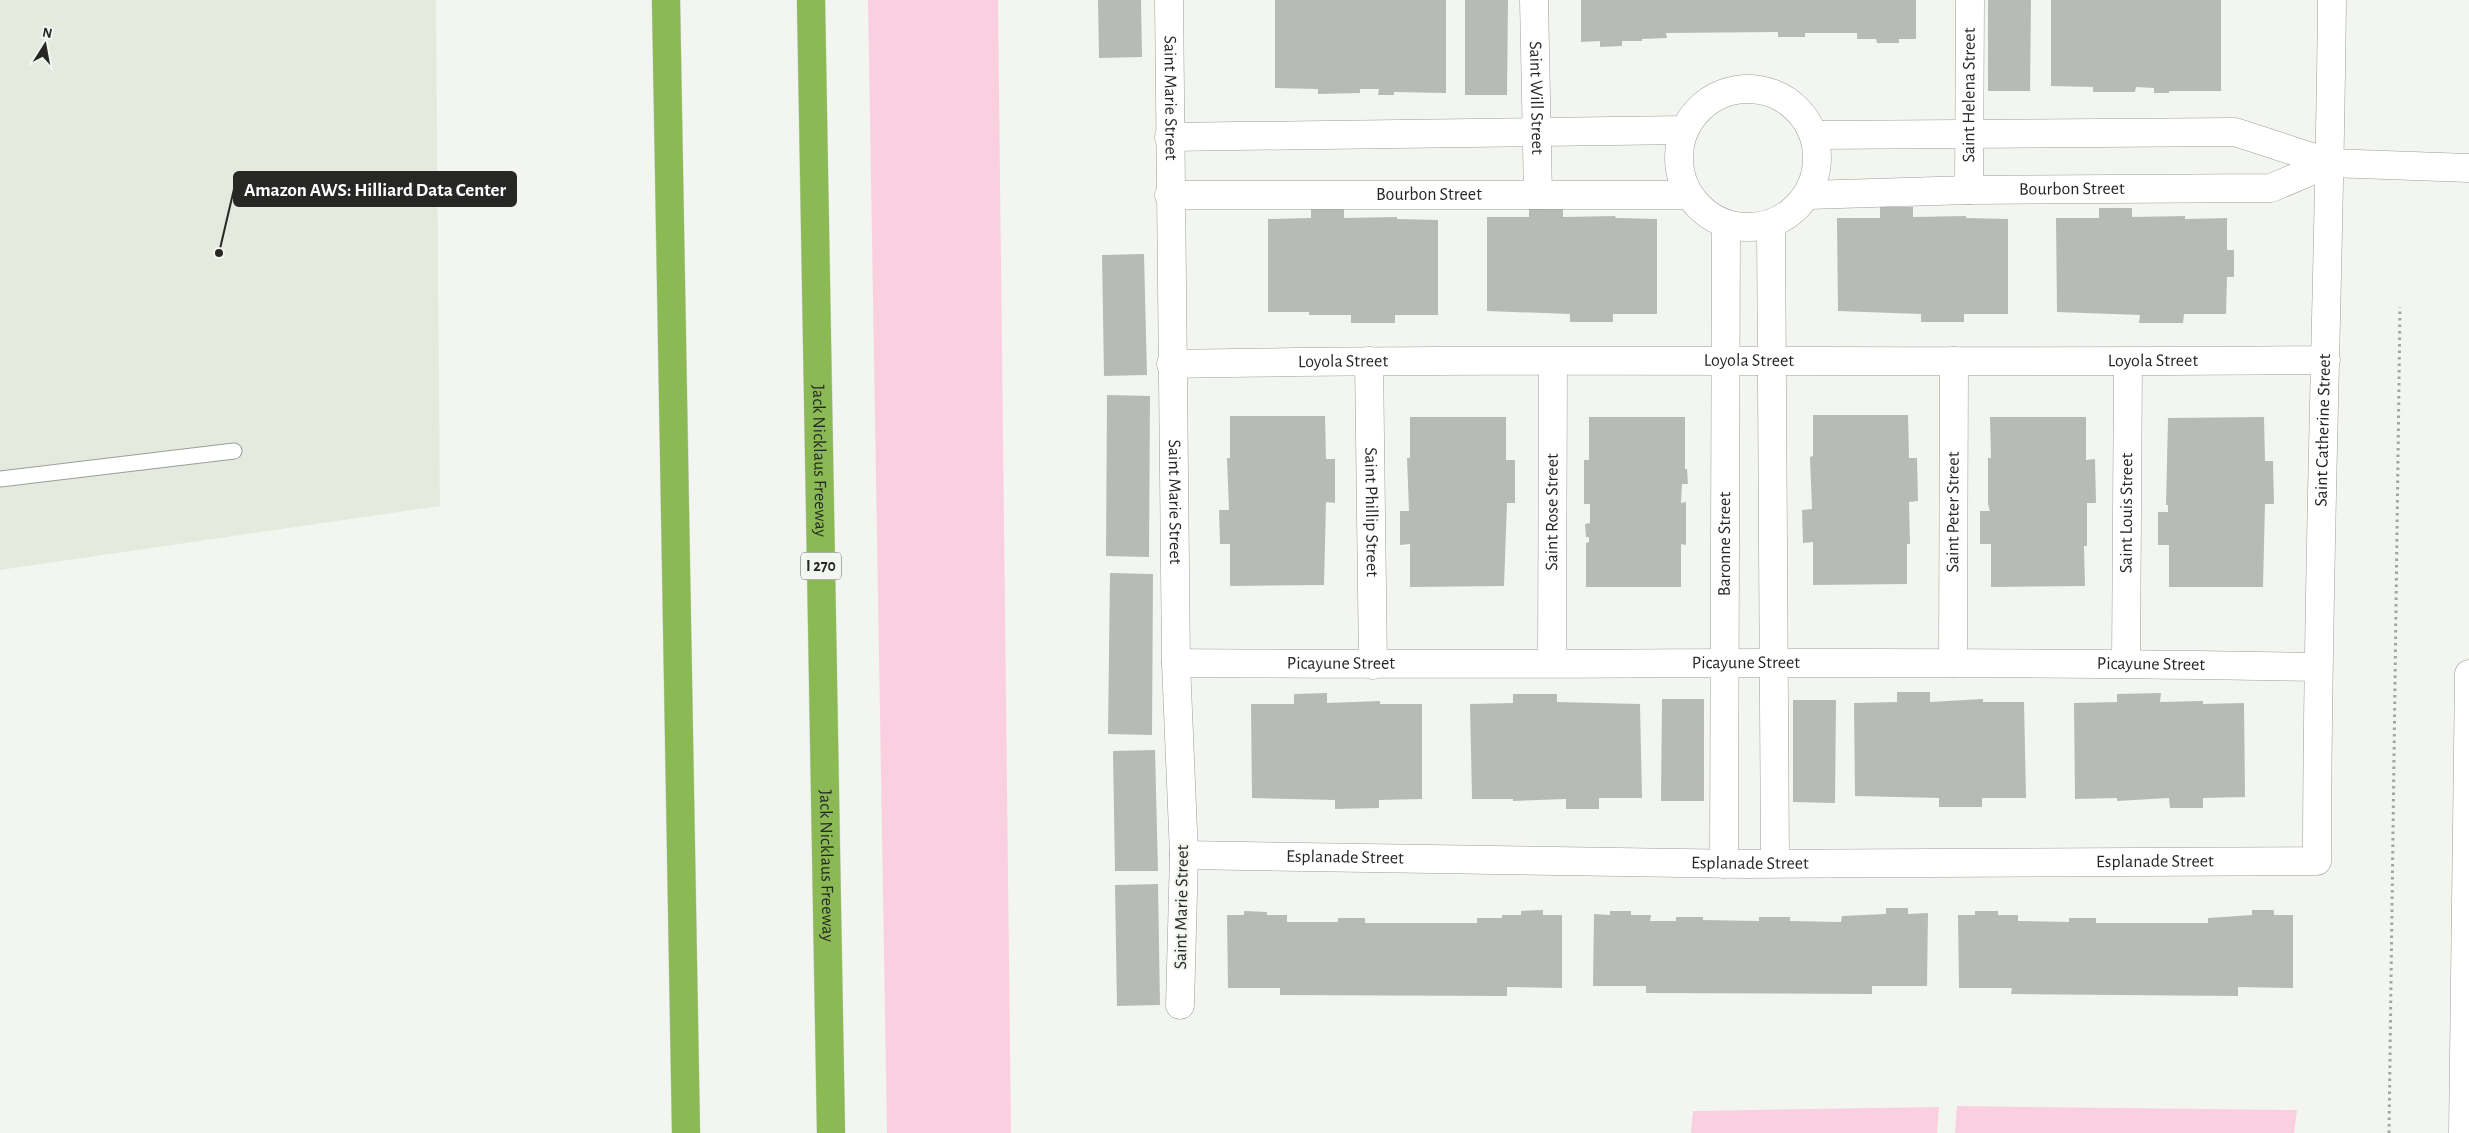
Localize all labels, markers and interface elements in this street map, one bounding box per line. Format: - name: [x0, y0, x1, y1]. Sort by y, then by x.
- north arrow: [20, 20, 70, 70]
- text: N: [41, 25, 53, 41]
- street label: Saint Helena Street: [1960, 27, 1979, 163]
- street label: Saint Marie Street: [1160, 35, 1180, 161]
- street label: Saint Will Street: [1526, 41, 1546, 155]
- callout: Amazon AWS: Hilliard Data Center: [234, 172, 516, 206]
- street label: Bourbon Street: [2019, 180, 2125, 199]
- text: Amazon AWS: Hilliard Data Center: [244, 181, 507, 200]
- street label: Bourbon Street: [1376, 186, 1482, 204]
- street label: Loyola Street: [1298, 352, 1388, 371]
- street label: Loyola Street: [1704, 352, 1794, 370]
- street label: Loyola Street: [2108, 352, 2198, 370]
- street label: Saint Catherine Street: [2313, 353, 2334, 507]
- street label: Jack Nicklaus Freeway: [809, 385, 829, 538]
- street label: Saint Marie Street: [1165, 439, 1184, 565]
- street label: Saint Phillip Street: [1361, 447, 1381, 577]
- street label: Saint Peter Street: [1944, 451, 1963, 572]
- street label: Saint Louis Street: [2118, 452, 2136, 573]
- street label: Saint Rose Street: [1543, 453, 1562, 571]
- street label: Baronne Street: [1716, 492, 1734, 596]
- road number: I 270: [801, 552, 841, 580]
- street label: Picayune Street: [1692, 654, 1800, 672]
- street label: Picayune Street: [1287, 655, 1395, 673]
- street label: Picayune Street: [2097, 655, 2205, 674]
- street label: Jack Nicklaus Freeway: [816, 790, 837, 942]
- street label: Saint Marie Street: [1172, 844, 1192, 970]
- street label: Esplanade Street: [1286, 848, 1404, 868]
- street label: Esplanade Street: [2096, 853, 2214, 871]
- street label: Esplanade Street: [1691, 854, 1809, 873]

